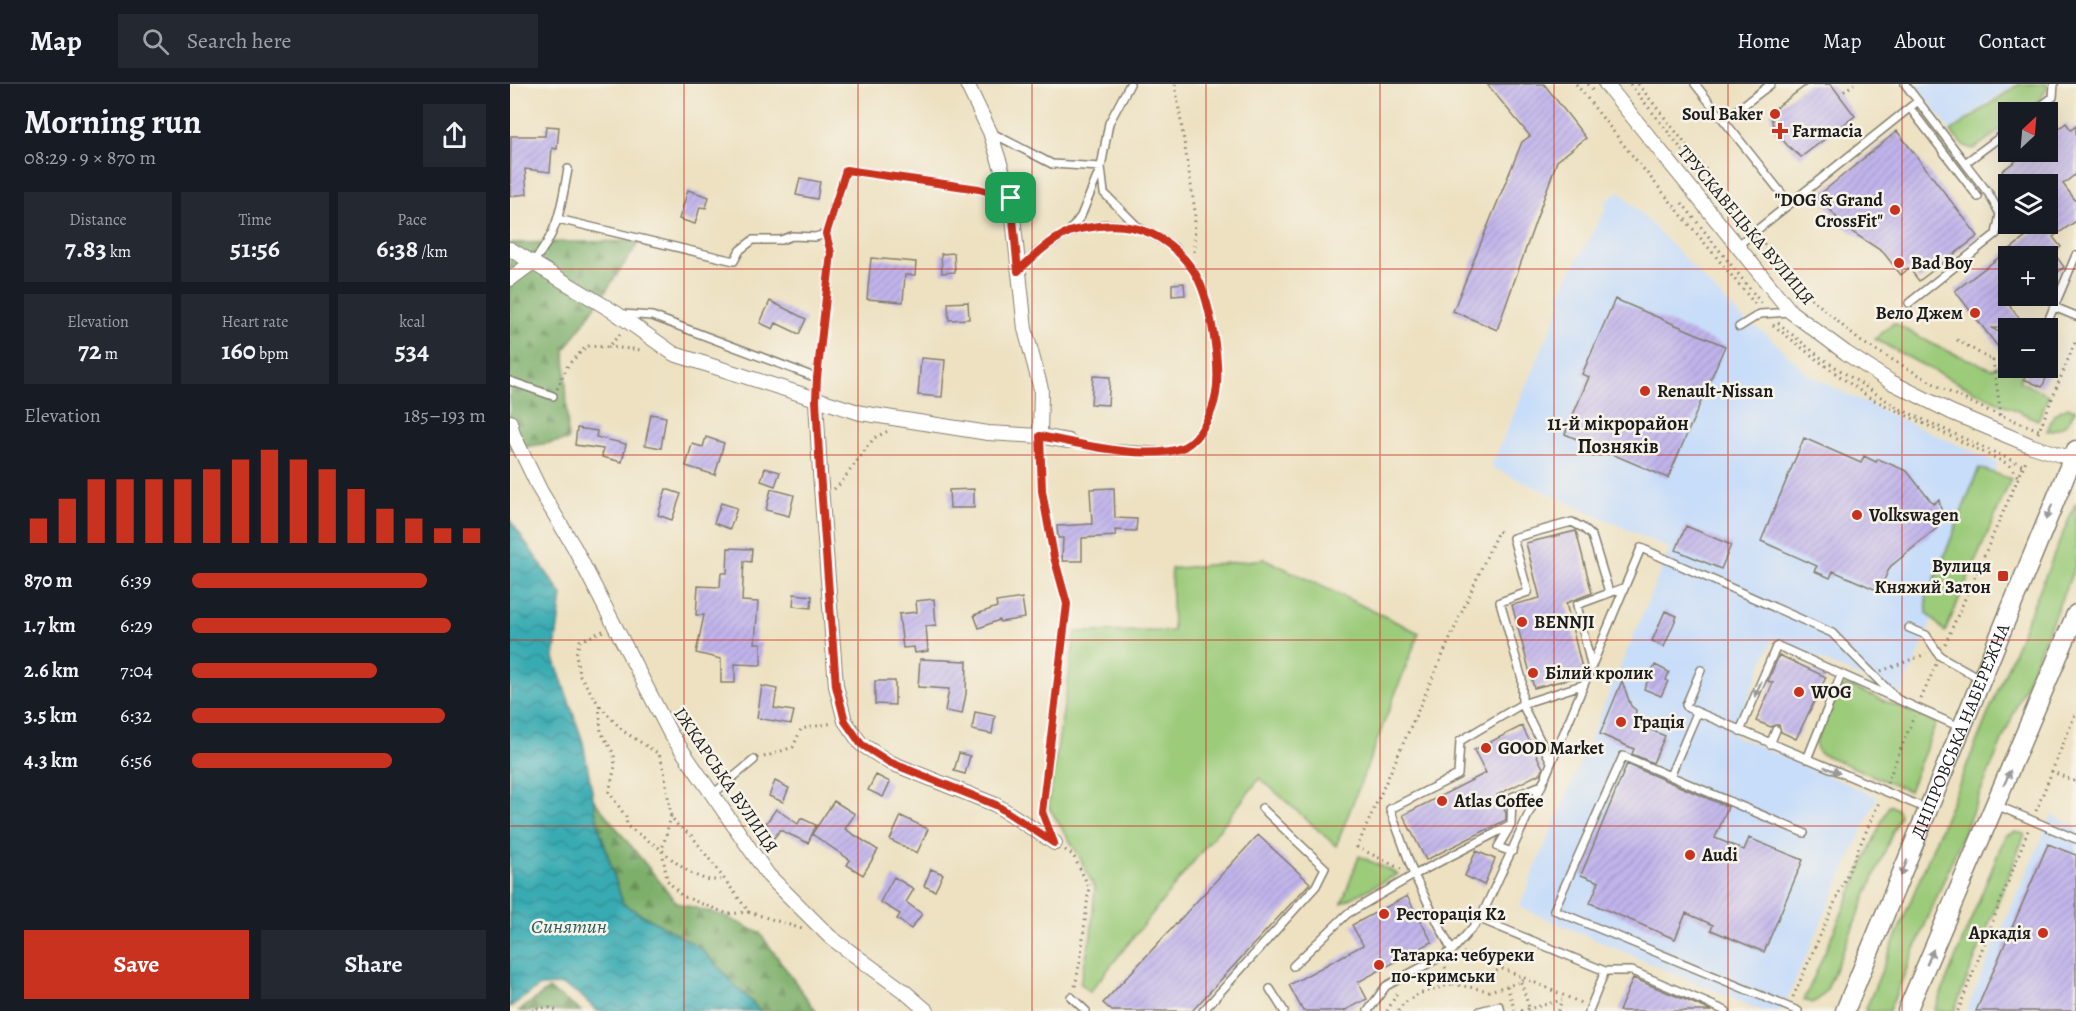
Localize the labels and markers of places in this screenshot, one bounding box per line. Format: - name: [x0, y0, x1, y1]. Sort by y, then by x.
- place label: Soul Baker: [1682, 102, 1764, 126]
- marker: Soul Baker: [1768, 107, 1782, 121]
- place label: Farmacia: [1792, 119, 1863, 143]
- marker: Farmacia: [1773, 124, 1787, 138]
- pin: [985, 172, 1036, 223]
- place label: "DOG & Grand CrossFit": [1775, 188, 1883, 233]
- marker: "DOG & Grand CrossFit": [1888, 203, 1902, 217]
- place label: Bad Boy: [1911, 251, 1973, 275]
- marker: Bad Boy: [1892, 256, 1906, 270]
- place label: Вело Джем: [1876, 301, 1963, 325]
- marker: Вело Джем: [1968, 306, 1982, 320]
- place label: Renault-Nissan: [1657, 379, 1773, 403]
- marker: Renault-Nissan: [1638, 384, 1652, 398]
- place label: Volkswagen: [1868, 503, 1959, 527]
- marker: Volkswagen: [1850, 508, 1864, 522]
- place label: Вулиця Княжий Затон: [1875, 554, 1991, 599]
- marker: Вулиця Княжий Затон: [1996, 569, 2010, 583]
- place label: BENNJI: [1534, 610, 1595, 634]
- marker: BENNJI: [1515, 615, 1529, 629]
- place label: Білий кролик: [1545, 661, 1654, 685]
- marker: Білий кролик: [1526, 666, 1540, 680]
- place label: WOG: [1810, 680, 1852, 704]
- marker: WOG: [1792, 685, 1806, 699]
- place label: Грація: [1633, 710, 1685, 734]
- marker: Грація: [1614, 715, 1628, 729]
- place label: GOOD Market: [1498, 736, 1604, 760]
- marker: GOOD Market: [1479, 741, 1493, 755]
- place label: Atlas Coffee: [1453, 789, 1544, 813]
- marker: Atlas Coffee: [1435, 794, 1449, 808]
- place label: Audi: [1701, 843, 1738, 867]
- marker: Audi: [1683, 848, 1697, 862]
- place label: Ресторація K2: [1396, 902, 1506, 926]
- marker: Ресторація K2: [1377, 907, 1391, 921]
- place label: Аркадія: [1968, 921, 2031, 945]
- marker: Аркадія: [2036, 926, 2050, 940]
- place label: Татарка: чебуреки по-кримськи: [1391, 943, 1535, 988]
- marker: Татарка: чебуреки по-кримськи: [1372, 958, 1386, 972]

